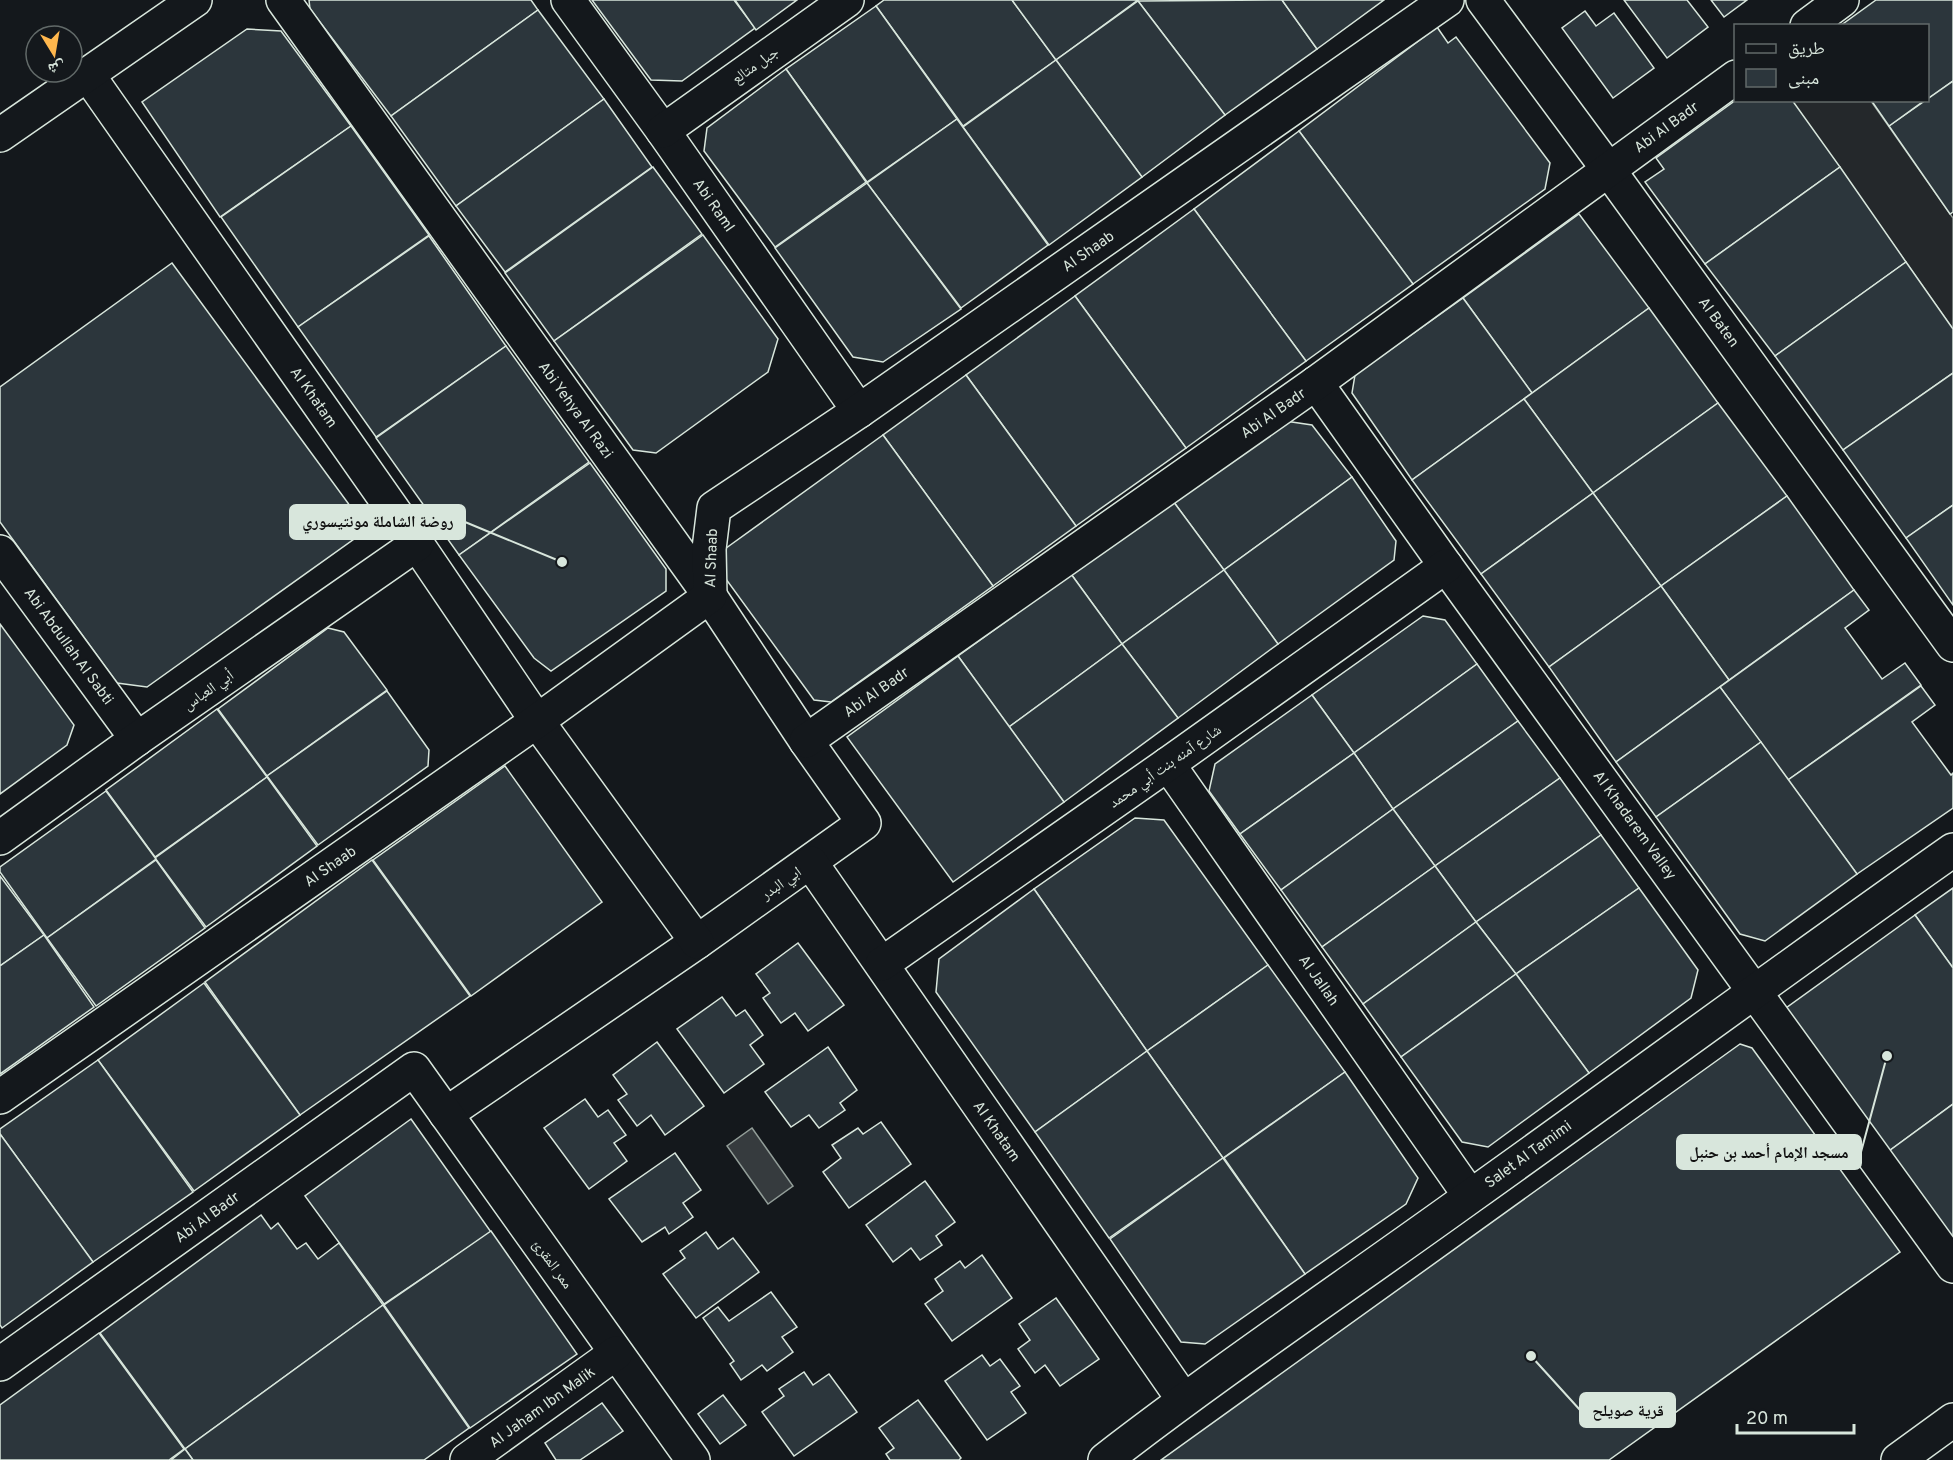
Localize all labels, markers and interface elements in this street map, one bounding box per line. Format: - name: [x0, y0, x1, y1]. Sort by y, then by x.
- north arrow: [24, 24, 84, 84]
- legend: [1734, 24, 1929, 102]
- text: طريق: [1788, 38, 1825, 61]
- street label: جبل متالع: [729, 43, 783, 89]
- text: ش: [46, 55, 67, 78]
- text: مبنى: [1788, 68, 1819, 91]
- street label: Abi Al Badr: [1631, 98, 1703, 158]
- street label: Abi Raml: [688, 176, 738, 236]
- street label: Al Shaab: [1059, 227, 1119, 277]
- street label: Al Baten: [1693, 294, 1742, 352]
- street label: Abi Yehya Al Razi: [533, 359, 616, 463]
- street label: Al Khatam: [285, 364, 341, 432]
- street label: Abi Al Badr: [1238, 385, 1310, 444]
- callout: روضة الشاملة مونتيسوري: [290, 505, 465, 539]
- text: روضة الشاملة مونتيسوري: [302, 513, 454, 534]
- street label: Al Shaab: [702, 528, 723, 588]
- street label: Abi Abdullah Al Sabti: [19, 585, 117, 709]
- street label: Abi Al Badr: [841, 664, 913, 723]
- street label: أبي العباس: [179, 666, 239, 716]
- street label: شارع آمنه بنت أبي محمد: [1105, 721, 1226, 814]
- street label: Al Khadarem Valley: [1588, 768, 1680, 884]
- street label: Al Shaab: [301, 842, 361, 892]
- street label: ابي البدر: [757, 863, 806, 906]
- street label: Al Jallah: [1293, 952, 1342, 1010]
- street label: Al Khatam: [968, 1098, 1024, 1166]
- street label: Salet Al Tamimi: [1482, 1117, 1576, 1193]
- callout: مسجد الإمام أحمد بن حنبل: [1677, 1135, 1861, 1169]
- text: مسجد الإمام أحمد بن حنبل: [1689, 1143, 1849, 1164]
- street label: Abi Al Badr: [172, 1188, 244, 1248]
- street label: ممر المقرئ: [527, 1236, 576, 1294]
- street label: Al Jaham Ibn Malik: [486, 1363, 600, 1453]
- callout: قرية صويلح: [1580, 1393, 1675, 1427]
- scale bar: [1737, 1397, 1854, 1435]
- text: قرية صويلح: [1592, 1402, 1664, 1422]
- text: 20 m: [1746, 1408, 1788, 1431]

